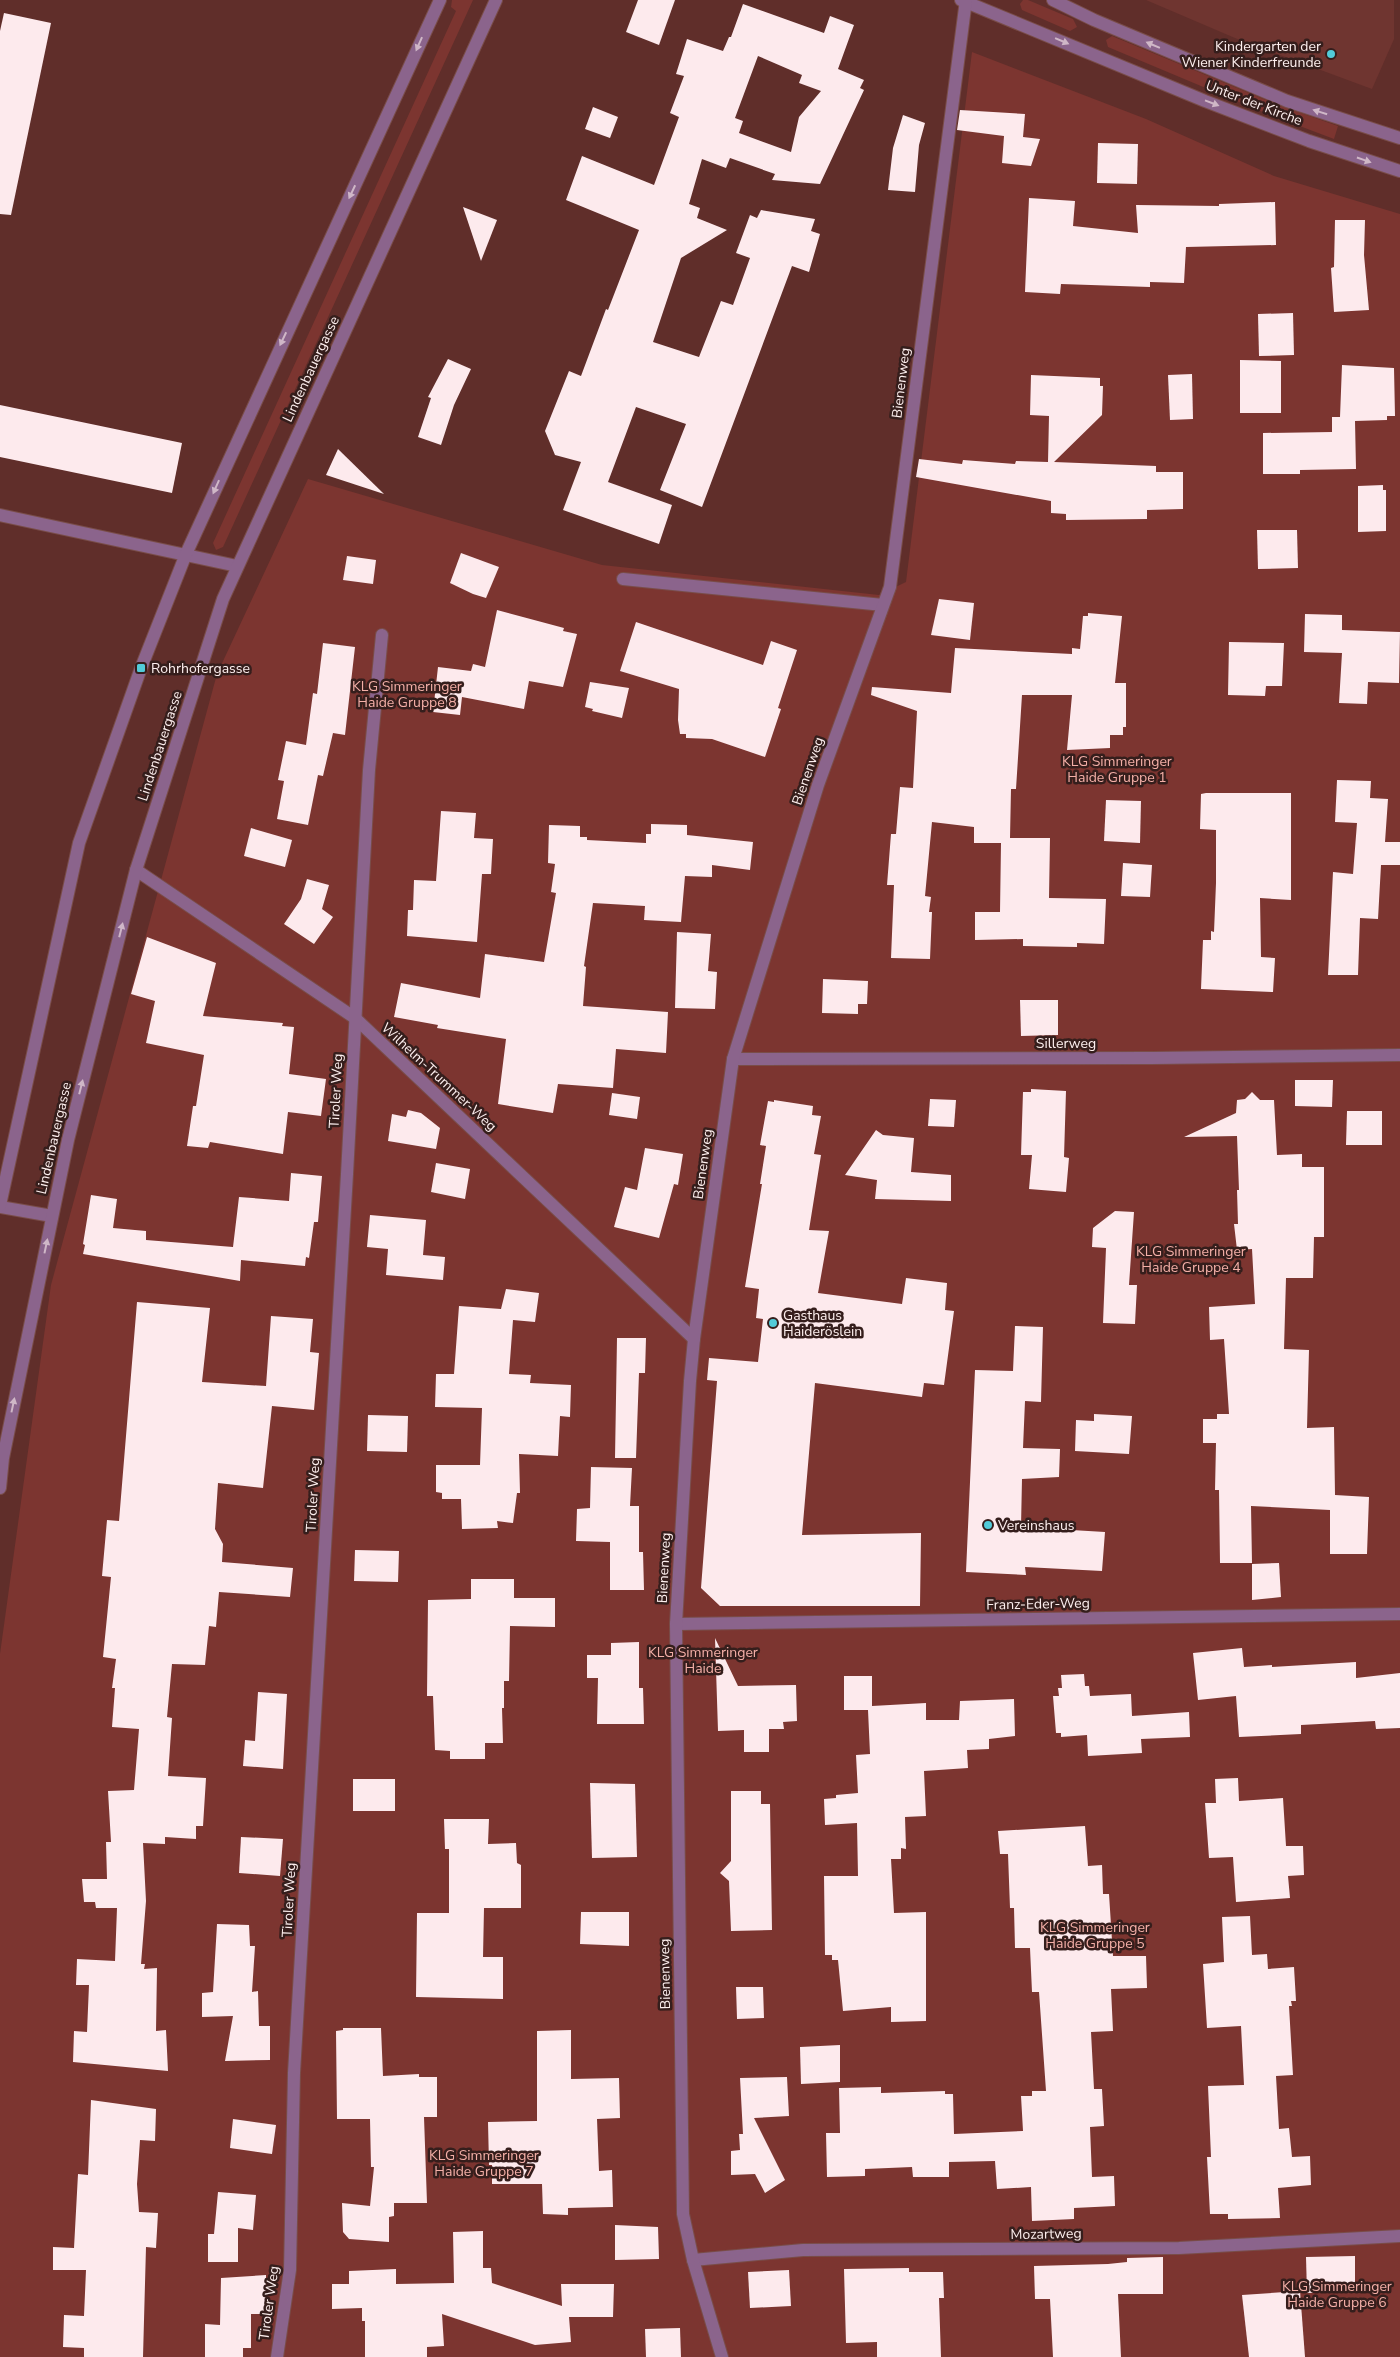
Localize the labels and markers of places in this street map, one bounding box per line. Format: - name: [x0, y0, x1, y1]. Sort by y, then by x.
- place label: Kindergarten der Wiener Kinderfreunde: [1181, 37, 1321, 72]
- marker: Kindergarten der Wiener Kinderfreunde: [1325, 48, 1337, 60]
- place label: Rohrhofergasse: [151, 659, 250, 678]
- marker: Rohrhofergasse: [135, 662, 147, 674]
- place label: Gasthaus Haideröslein: [783, 1306, 862, 1341]
- marker: Gasthaus Haideröslein: [767, 1317, 779, 1329]
- place label: Vereinshaus: [997, 1516, 1075, 1535]
- marker: Vereinshaus: [982, 1519, 994, 1531]

